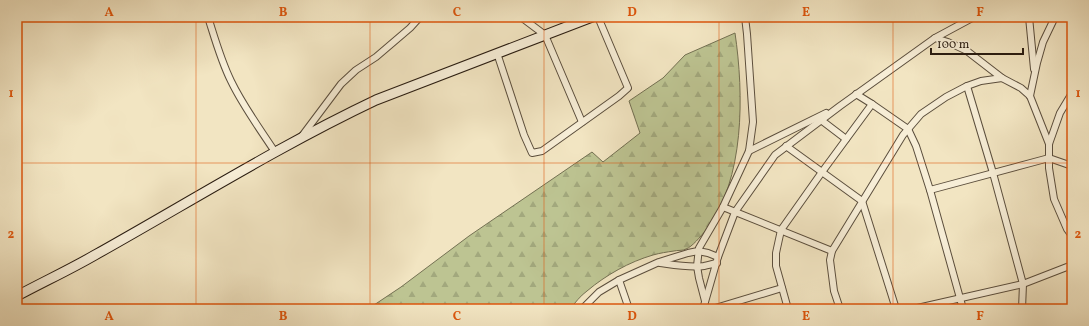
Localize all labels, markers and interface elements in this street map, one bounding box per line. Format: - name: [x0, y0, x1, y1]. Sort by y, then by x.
- text: A: [104, 4, 114, 22]
- text: B: [279, 4, 288, 22]
- text: C: [453, 4, 461, 22]
- text: D: [627, 4, 637, 22]
- text: E: [802, 4, 810, 22]
- text: F: [976, 4, 984, 22]
- scale bar: [931, 30, 1023, 56]
- text: 100 m: [937, 37, 970, 53]
- text: 1: [8, 85, 14, 103]
- text: 1: [1075, 85, 1081, 103]
- text: 2: [8, 226, 15, 244]
- text: 2: [1075, 226, 1082, 244]
- text: A: [104, 308, 114, 326]
- text: B: [279, 308, 288, 326]
- text: C: [453, 308, 461, 326]
- text: D: [627, 308, 637, 326]
- text: E: [802, 308, 810, 326]
- text: F: [976, 308, 984, 326]

